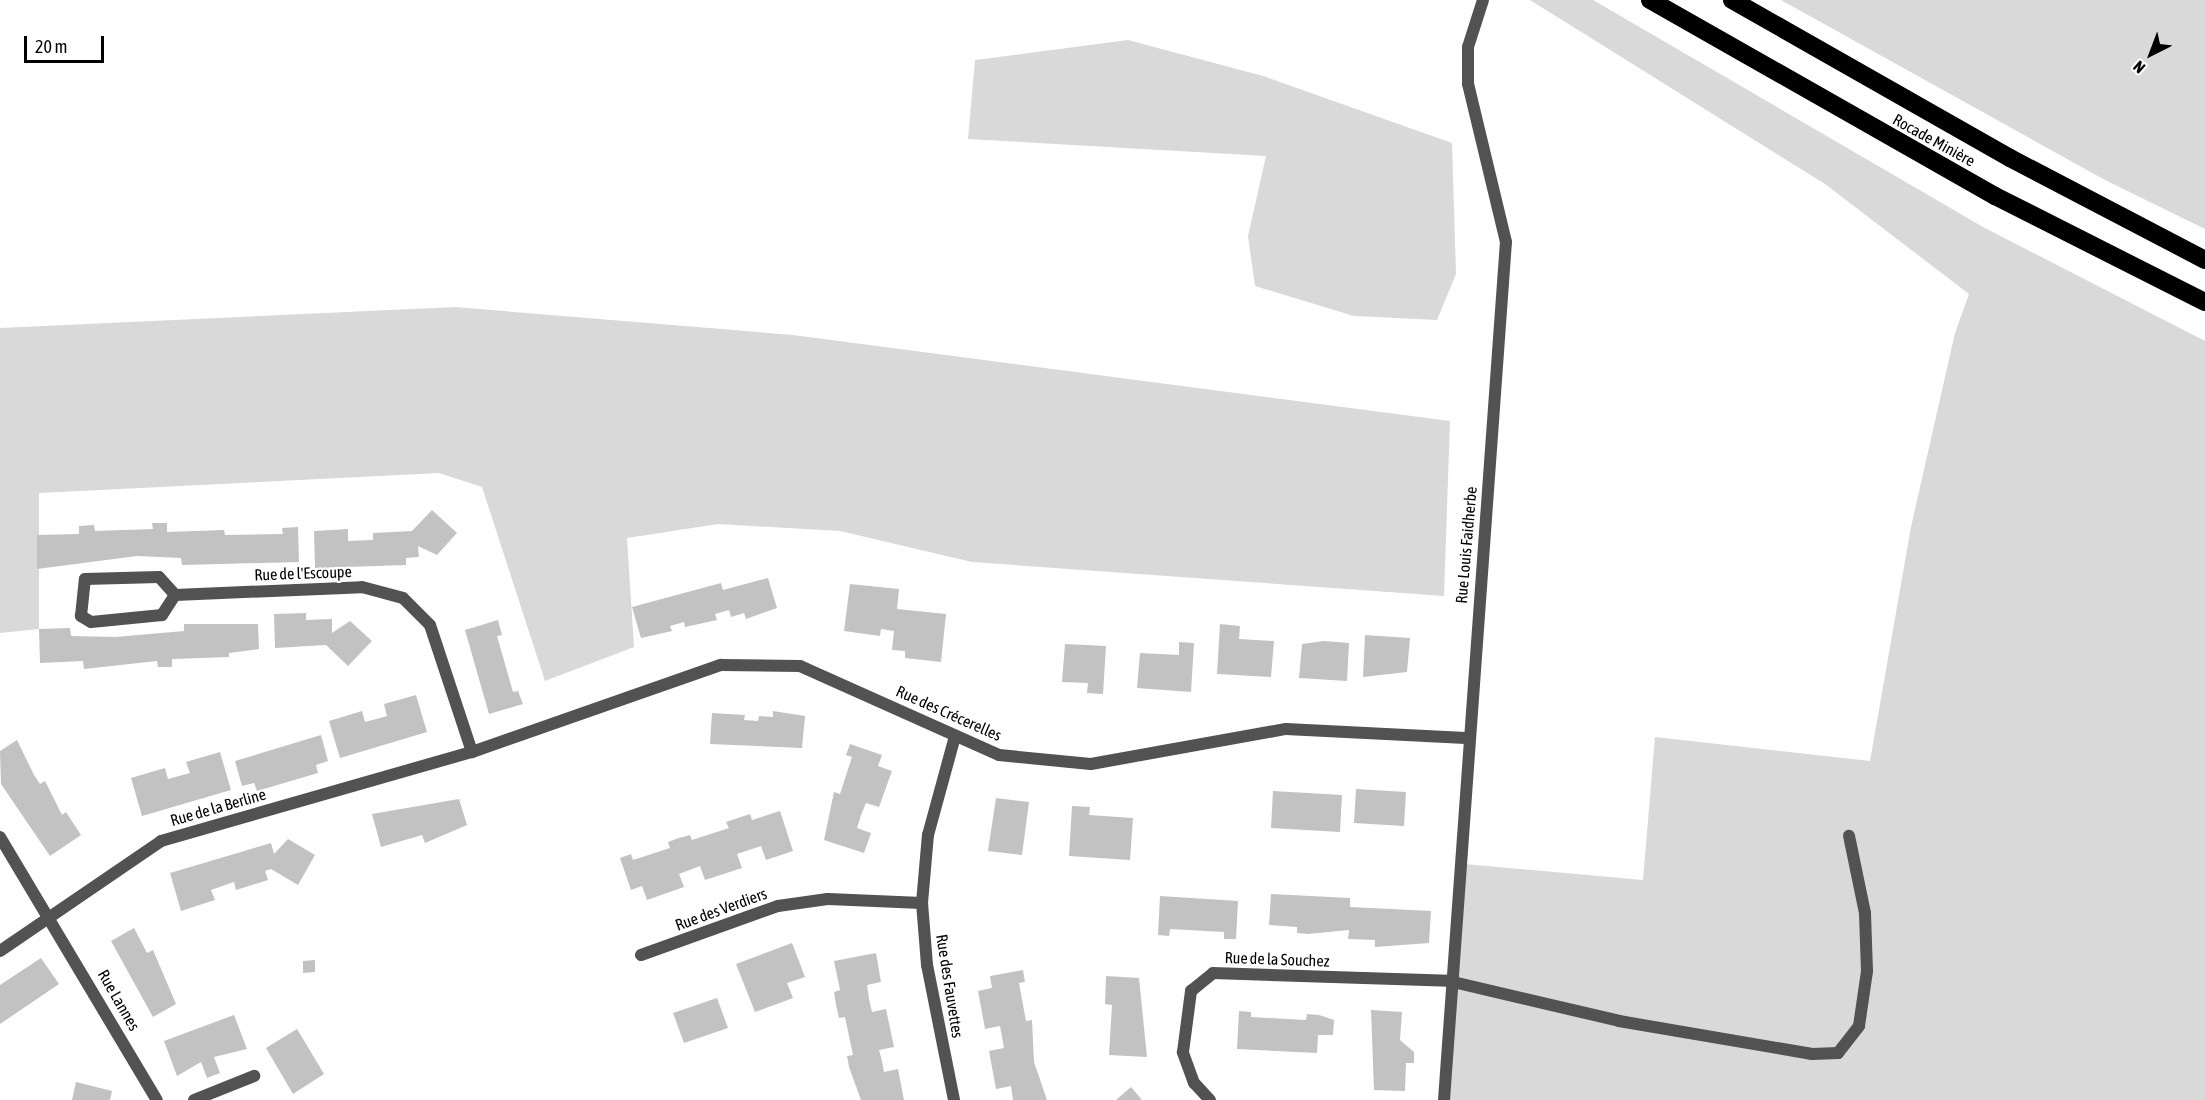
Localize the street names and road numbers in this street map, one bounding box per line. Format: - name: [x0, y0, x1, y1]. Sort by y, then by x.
- street label: Rocade Minière: [1890, 110, 1978, 170]
- street label: Rue Louis Faidherbe: [1451, 486, 1481, 604]
- street label: Rue de l'Escoupe: [254, 562, 352, 584]
- street label: Rue des Crécerelles: [893, 681, 1005, 745]
- street label: Rue de la Berline: [168, 784, 268, 830]
- street label: Rue des Verdiers: [673, 884, 769, 934]
- street label: Rue des Fauvettes: [932, 933, 968, 1039]
- street label: Rue de la Souchez: [1224, 948, 1330, 970]
- street label: Rue Lannes: [94, 966, 144, 1034]

